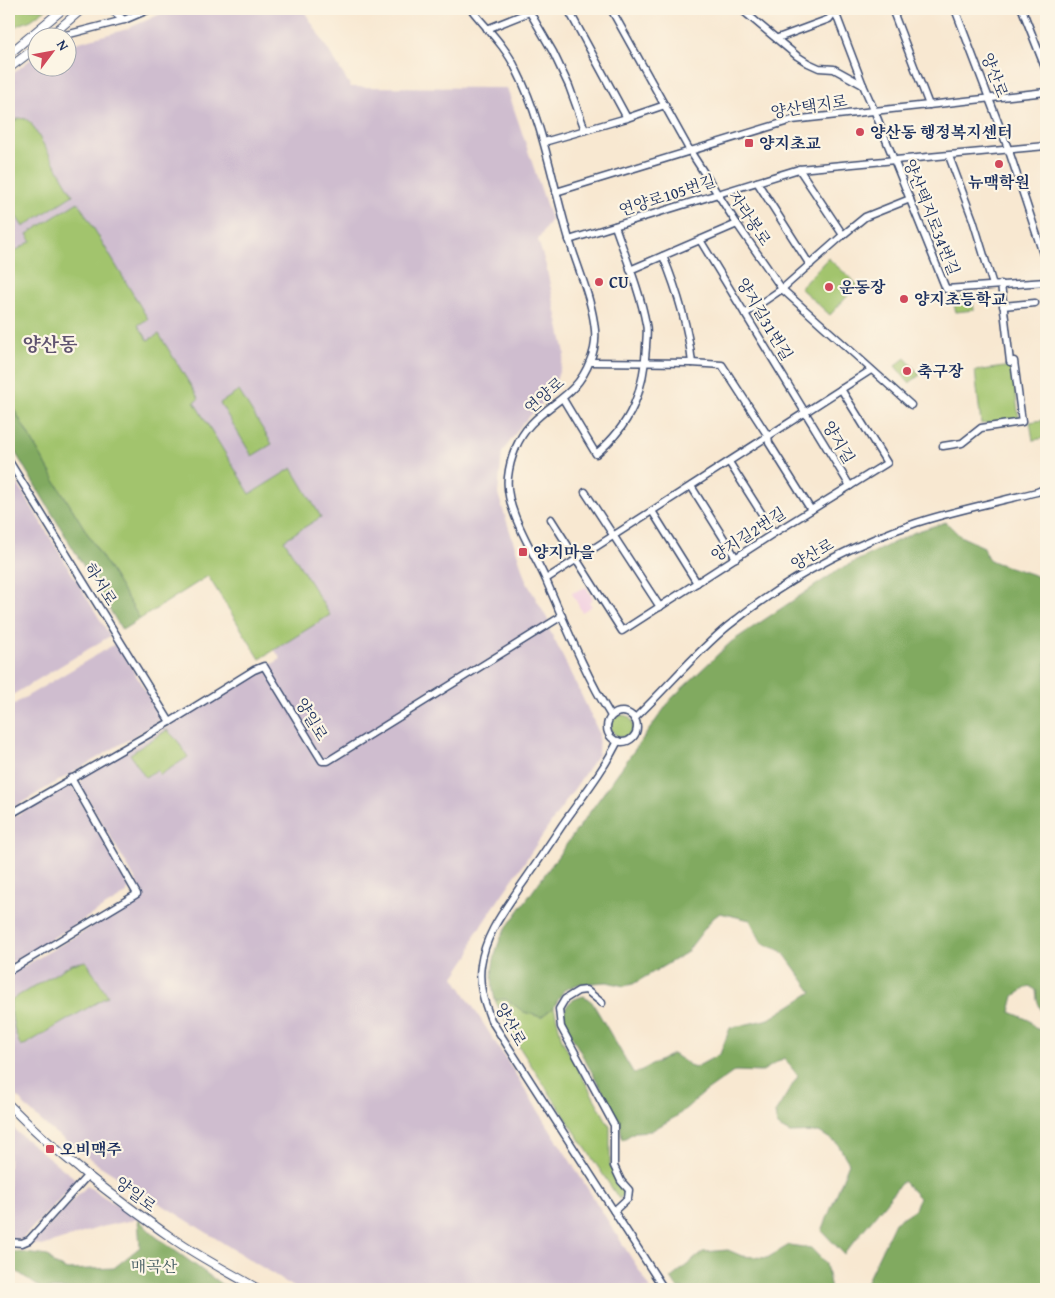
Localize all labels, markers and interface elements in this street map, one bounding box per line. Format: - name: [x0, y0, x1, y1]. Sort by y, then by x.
- north arrow: [28, 28, 78, 78]
- text: N: [52, 36, 74, 55]
- street label: 양산로: [975, 49, 1015, 101]
- street label: 양산택지로: [769, 88, 850, 124]
- place label: 양산동 행정복지센터: [870, 120, 1013, 144]
- marker: 양산동 행정복지센터: [854, 126, 866, 138]
- place label: 양지초교: [759, 131, 821, 155]
- marker: 양지초교: [743, 137, 755, 149]
- street label: 양산택지로34번길: [898, 155, 966, 279]
- marker: 뉴맥학원: [993, 158, 1005, 170]
- street label: 연양로105번길: [616, 168, 718, 222]
- place label: 뉴맥학원: [968, 170, 1030, 194]
- street label: 자라봉로: [723, 186, 778, 251]
- place label: CU: [609, 270, 629, 294]
- street label: 양지길31번길: [731, 273, 799, 365]
- place label: 운동장: [839, 275, 886, 299]
- marker: CU: [593, 276, 605, 288]
- marker: 운동장: [823, 281, 835, 293]
- place label: 양지초등학교: [914, 287, 1007, 311]
- marker: 양지초등학교: [898, 293, 910, 305]
- district label: 양산동: [22, 330, 78, 358]
- place label: 축구장: [917, 359, 964, 383]
- marker: 축구장: [901, 365, 913, 377]
- street label: 연양로: [519, 370, 570, 419]
- street label: 양지길: [817, 416, 861, 468]
- street label: 양지길2번길: [706, 501, 790, 567]
- street label: 양산로: [786, 532, 839, 576]
- place label: 양지마을: [533, 540, 595, 564]
- marker: 양지마을: [517, 546, 529, 558]
- street label: 하서로: [79, 558, 124, 610]
- street label: 양일로: [290, 693, 335, 746]
- street label: 양산로: [489, 998, 533, 1051]
- place label: 오비맥주: [60, 1137, 122, 1161]
- marker: 오비맥주: [44, 1143, 56, 1155]
- street label: 양일로: [110, 1170, 162, 1218]
- park label: 매곡산: [131, 1254, 178, 1278]

